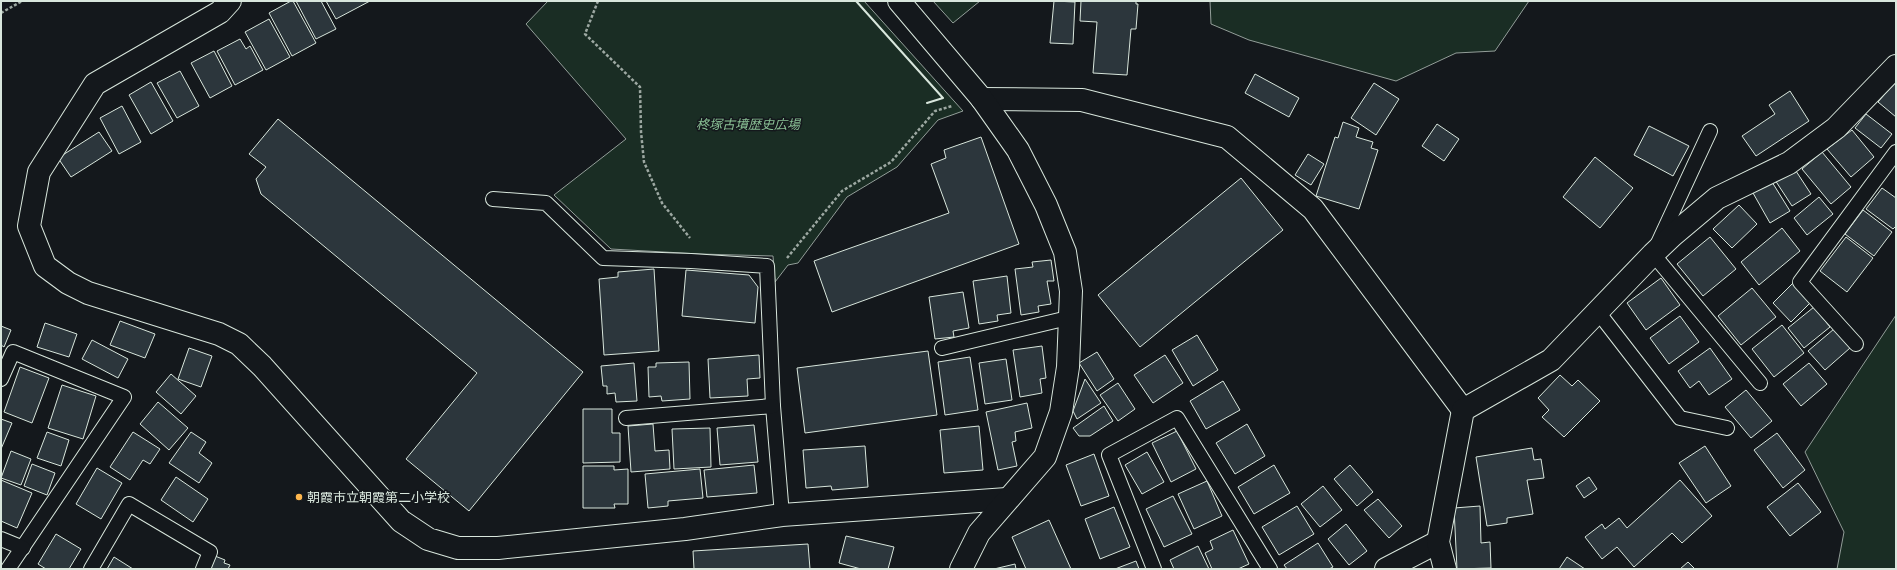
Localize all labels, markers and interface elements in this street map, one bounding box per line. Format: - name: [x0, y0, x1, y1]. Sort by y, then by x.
- park label: 柊塚古墳歴史広場: [696, 116, 802, 133]
- place label: 朝霞市立朝霞第二小学校: [307, 489, 450, 506]
- marker: 朝霞市立朝霞第二小学校: [294, 492, 304, 502]

